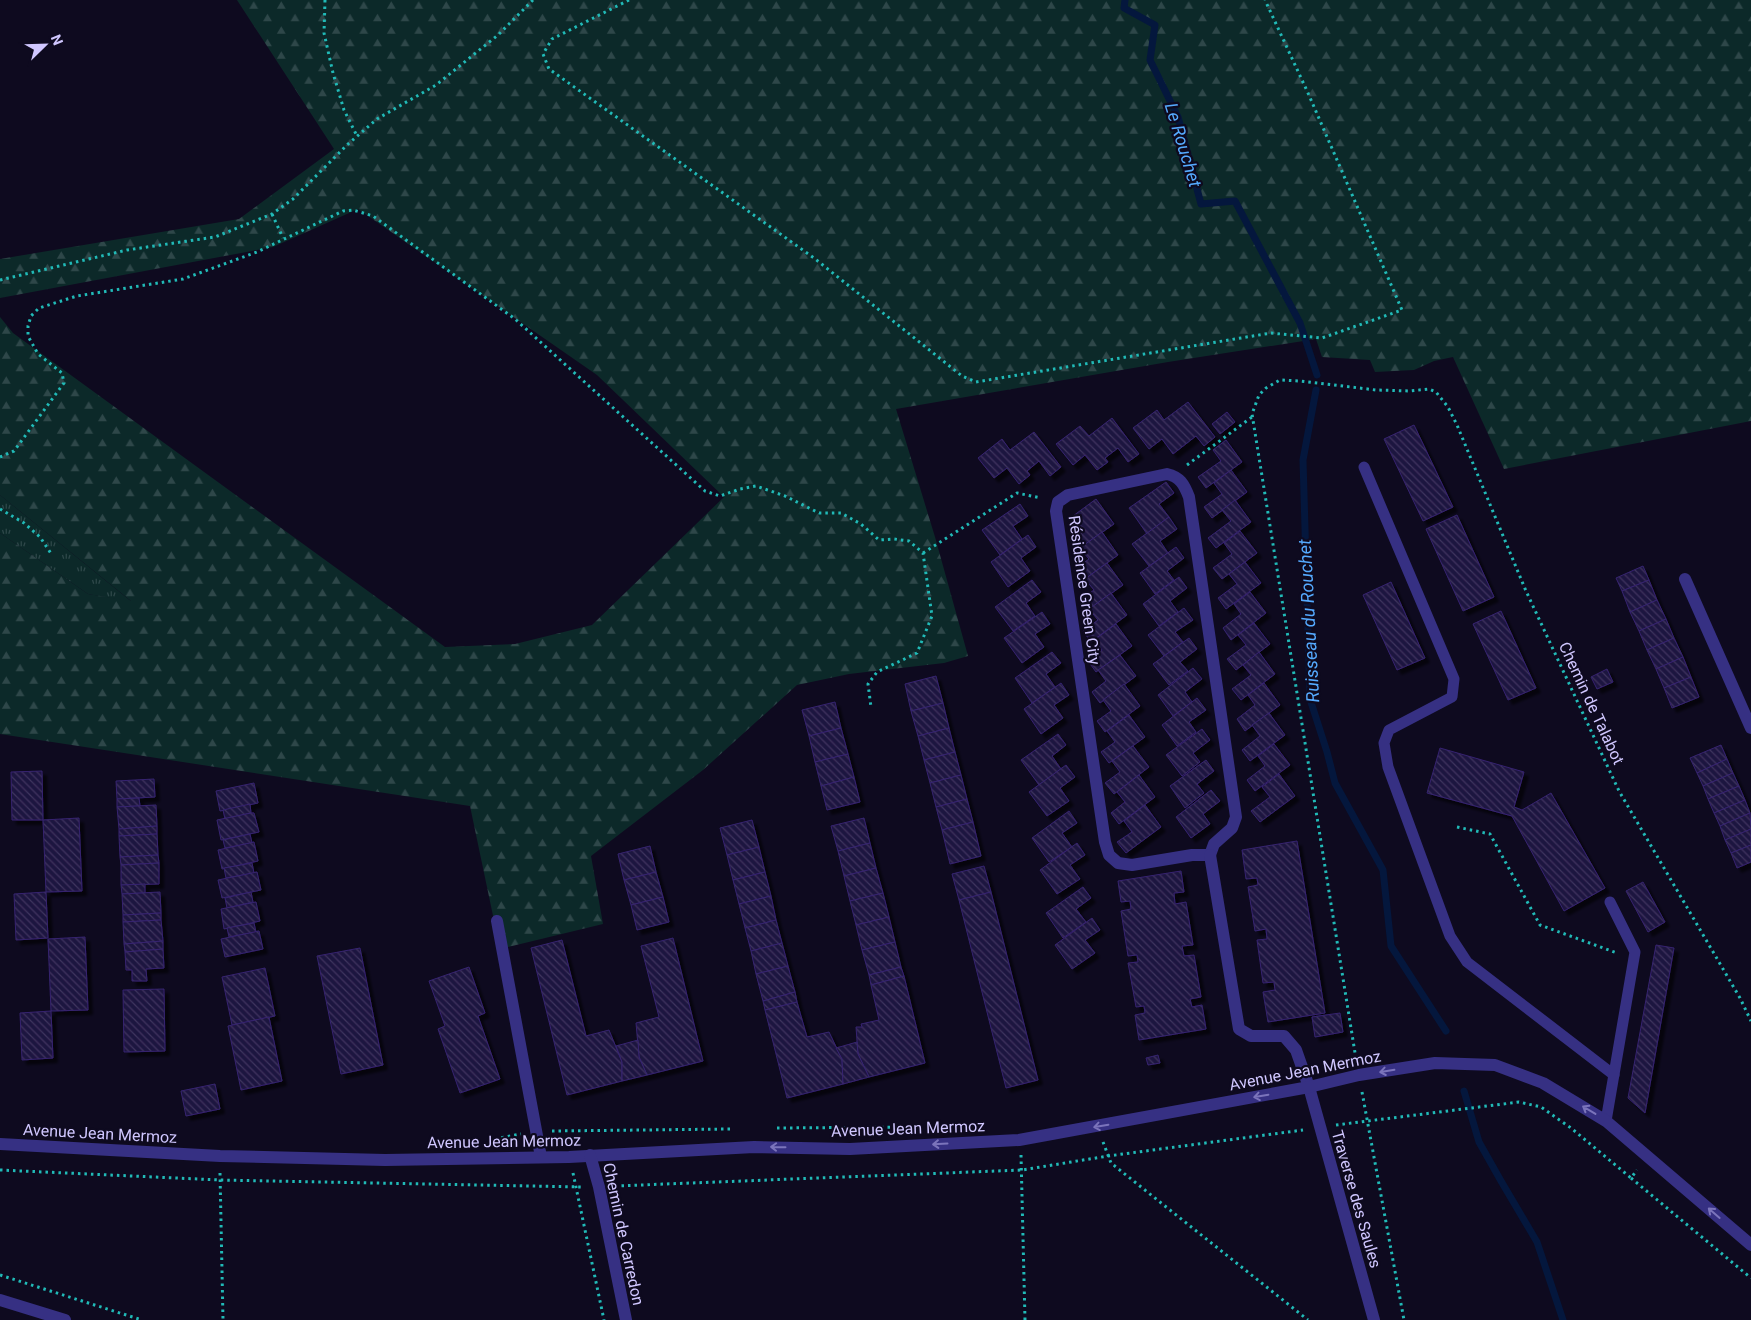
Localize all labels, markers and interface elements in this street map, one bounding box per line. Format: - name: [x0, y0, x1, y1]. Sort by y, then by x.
- north arrow: [20, 20, 70, 70]
- text: N: [48, 32, 66, 48]
- water label: Le Rouchet: [1161, 100, 1206, 190]
- street label: Résidence Green City: [1065, 514, 1104, 666]
- water label: Ruisseau du Rouchet: [1294, 539, 1323, 703]
- street label: Chemin de Talabot: [1555, 639, 1628, 767]
- street label: Avenue Jean Mermoz: [1228, 1046, 1383, 1095]
- one-way arrow: [1379, 1066, 1395, 1076]
- one-way arrow: [1253, 1092, 1269, 1102]
- one-way arrow: [1582, 1105, 1596, 1115]
- street label: Avenue Jean Mermoz: [831, 1116, 985, 1141]
- street label: Avenue Jean Mermoz: [23, 1120, 177, 1147]
- one-way arrow: [1093, 1121, 1109, 1131]
- street label: Traverse des Saules: [1328, 1128, 1385, 1270]
- street label: Avenue Jean Mermoz: [427, 1131, 581, 1152]
- one-way arrow: [932, 1140, 948, 1149]
- one-way arrow: [770, 1142, 786, 1152]
- street label: Chemin de Carredon: [599, 1161, 648, 1307]
- one-way arrow: [1708, 1208, 1721, 1219]

